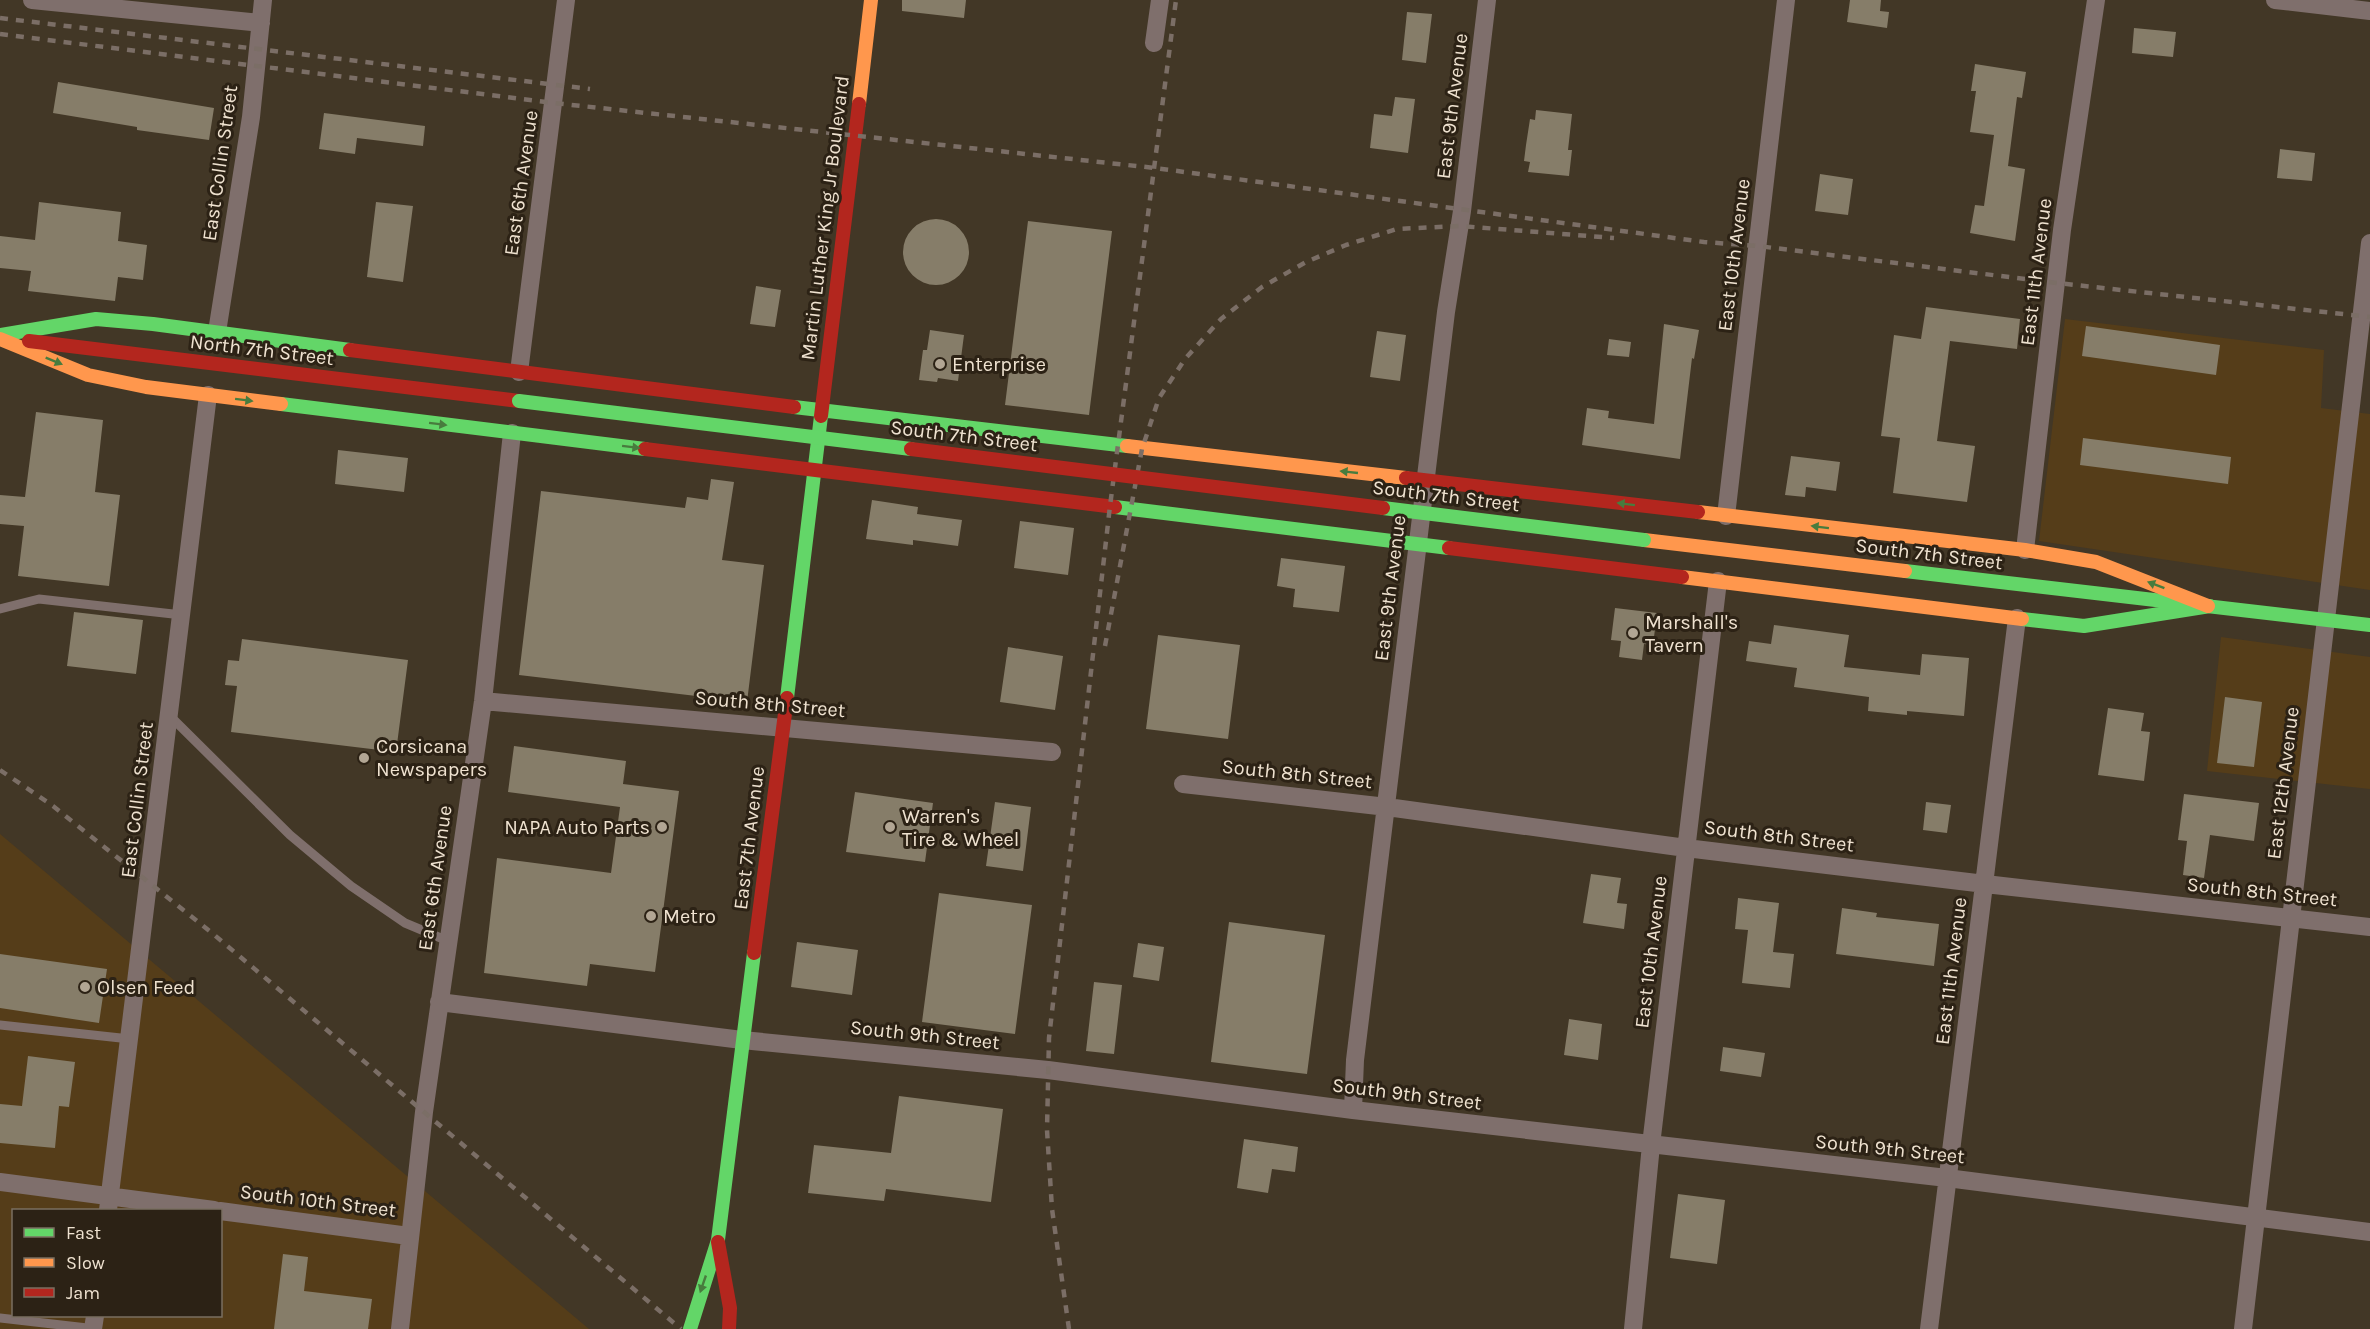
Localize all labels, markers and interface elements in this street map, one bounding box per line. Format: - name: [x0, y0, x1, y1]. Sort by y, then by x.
- street label: East 9th Avenue: [1432, 32, 1472, 180]
- street label: Martin Luther King Jr Boulevard: [796, 74, 854, 362]
- street label: East Collin Street: [198, 83, 242, 242]
- street label: East 6th Avenue: [499, 109, 543, 257]
- street label: East 10th Avenue: [1713, 177, 1755, 333]
- street label: East 11th Avenue: [2016, 197, 2056, 347]
- street label: North 7th Street: [189, 330, 336, 370]
- place label: Enterprise: [952, 353, 1046, 376]
- one-way arrow: [45, 357, 63, 366]
- marker: Enterprise: [933, 357, 947, 371]
- one-way arrow: [235, 395, 254, 404]
- street label: South 7th Street: [889, 416, 1039, 456]
- one-way arrow: [428, 419, 447, 428]
- one-way arrow: [622, 443, 641, 452]
- one-way arrow: [1340, 467, 1359, 477]
- street label: South 7th Street: [1371, 476, 1521, 516]
- one-way arrow: [1617, 499, 1636, 509]
- street label: East 9th Avenue: [1370, 514, 1410, 662]
- one-way arrow: [1811, 522, 1830, 531]
- street label: South 7th Street: [1854, 534, 2004, 574]
- one-way arrow: [2146, 580, 2164, 590]
- place label: Marshall's Tavern: [1645, 611, 1738, 657]
- marker: Marshall's Tavern: [1626, 626, 1640, 640]
- street label: South 8th Street: [694, 686, 847, 722]
- street label: East 12th Avenue: [2262, 705, 2304, 861]
- street label: East Collin Street: [116, 720, 158, 879]
- place label: Corsicana Newspapers: [376, 735, 487, 781]
- marker: Corsicana Newspapers: [357, 751, 371, 765]
- street label: South 8th Street: [1221, 755, 1374, 793]
- street label: East 7th Avenue: [729, 765, 769, 911]
- street label: East 6th Avenue: [413, 804, 457, 952]
- place label: Warren's Tire & Wheel: [902, 805, 1019, 851]
- street label: South 8th Street: [1703, 815, 1856, 857]
- place label: NAPA Auto Parts: [504, 816, 650, 839]
- marker: NAPA Auto Parts: [655, 820, 669, 834]
- marker: Warren's Tire & Wheel: [883, 820, 897, 834]
- street label: South 8th Street: [2186, 873, 2339, 911]
- street label: East 10th Avenue: [1630, 874, 1672, 1030]
- street label: East 11th Avenue: [1931, 896, 1971, 1046]
- place label: Metro: [663, 905, 716, 928]
- marker: Metro: [644, 909, 658, 923]
- place label: Olsen Feed: [97, 976, 195, 999]
- marker: Olsen Feed: [78, 980, 92, 994]
- street label: South 9th Street: [849, 1016, 1001, 1054]
- street label: South 9th Street: [1331, 1073, 1483, 1115]
- street label: South 9th Street: [1814, 1130, 1966, 1168]
- street label: South 10th Street: [239, 1180, 398, 1222]
- legend: [12, 1209, 222, 1317]
- text: Fast: [66, 1222, 101, 1244]
- text: Slow: [66, 1252, 105, 1274]
- one-way arrow: [697, 1275, 707, 1293]
- text: Jam: [66, 1282, 100, 1304]

